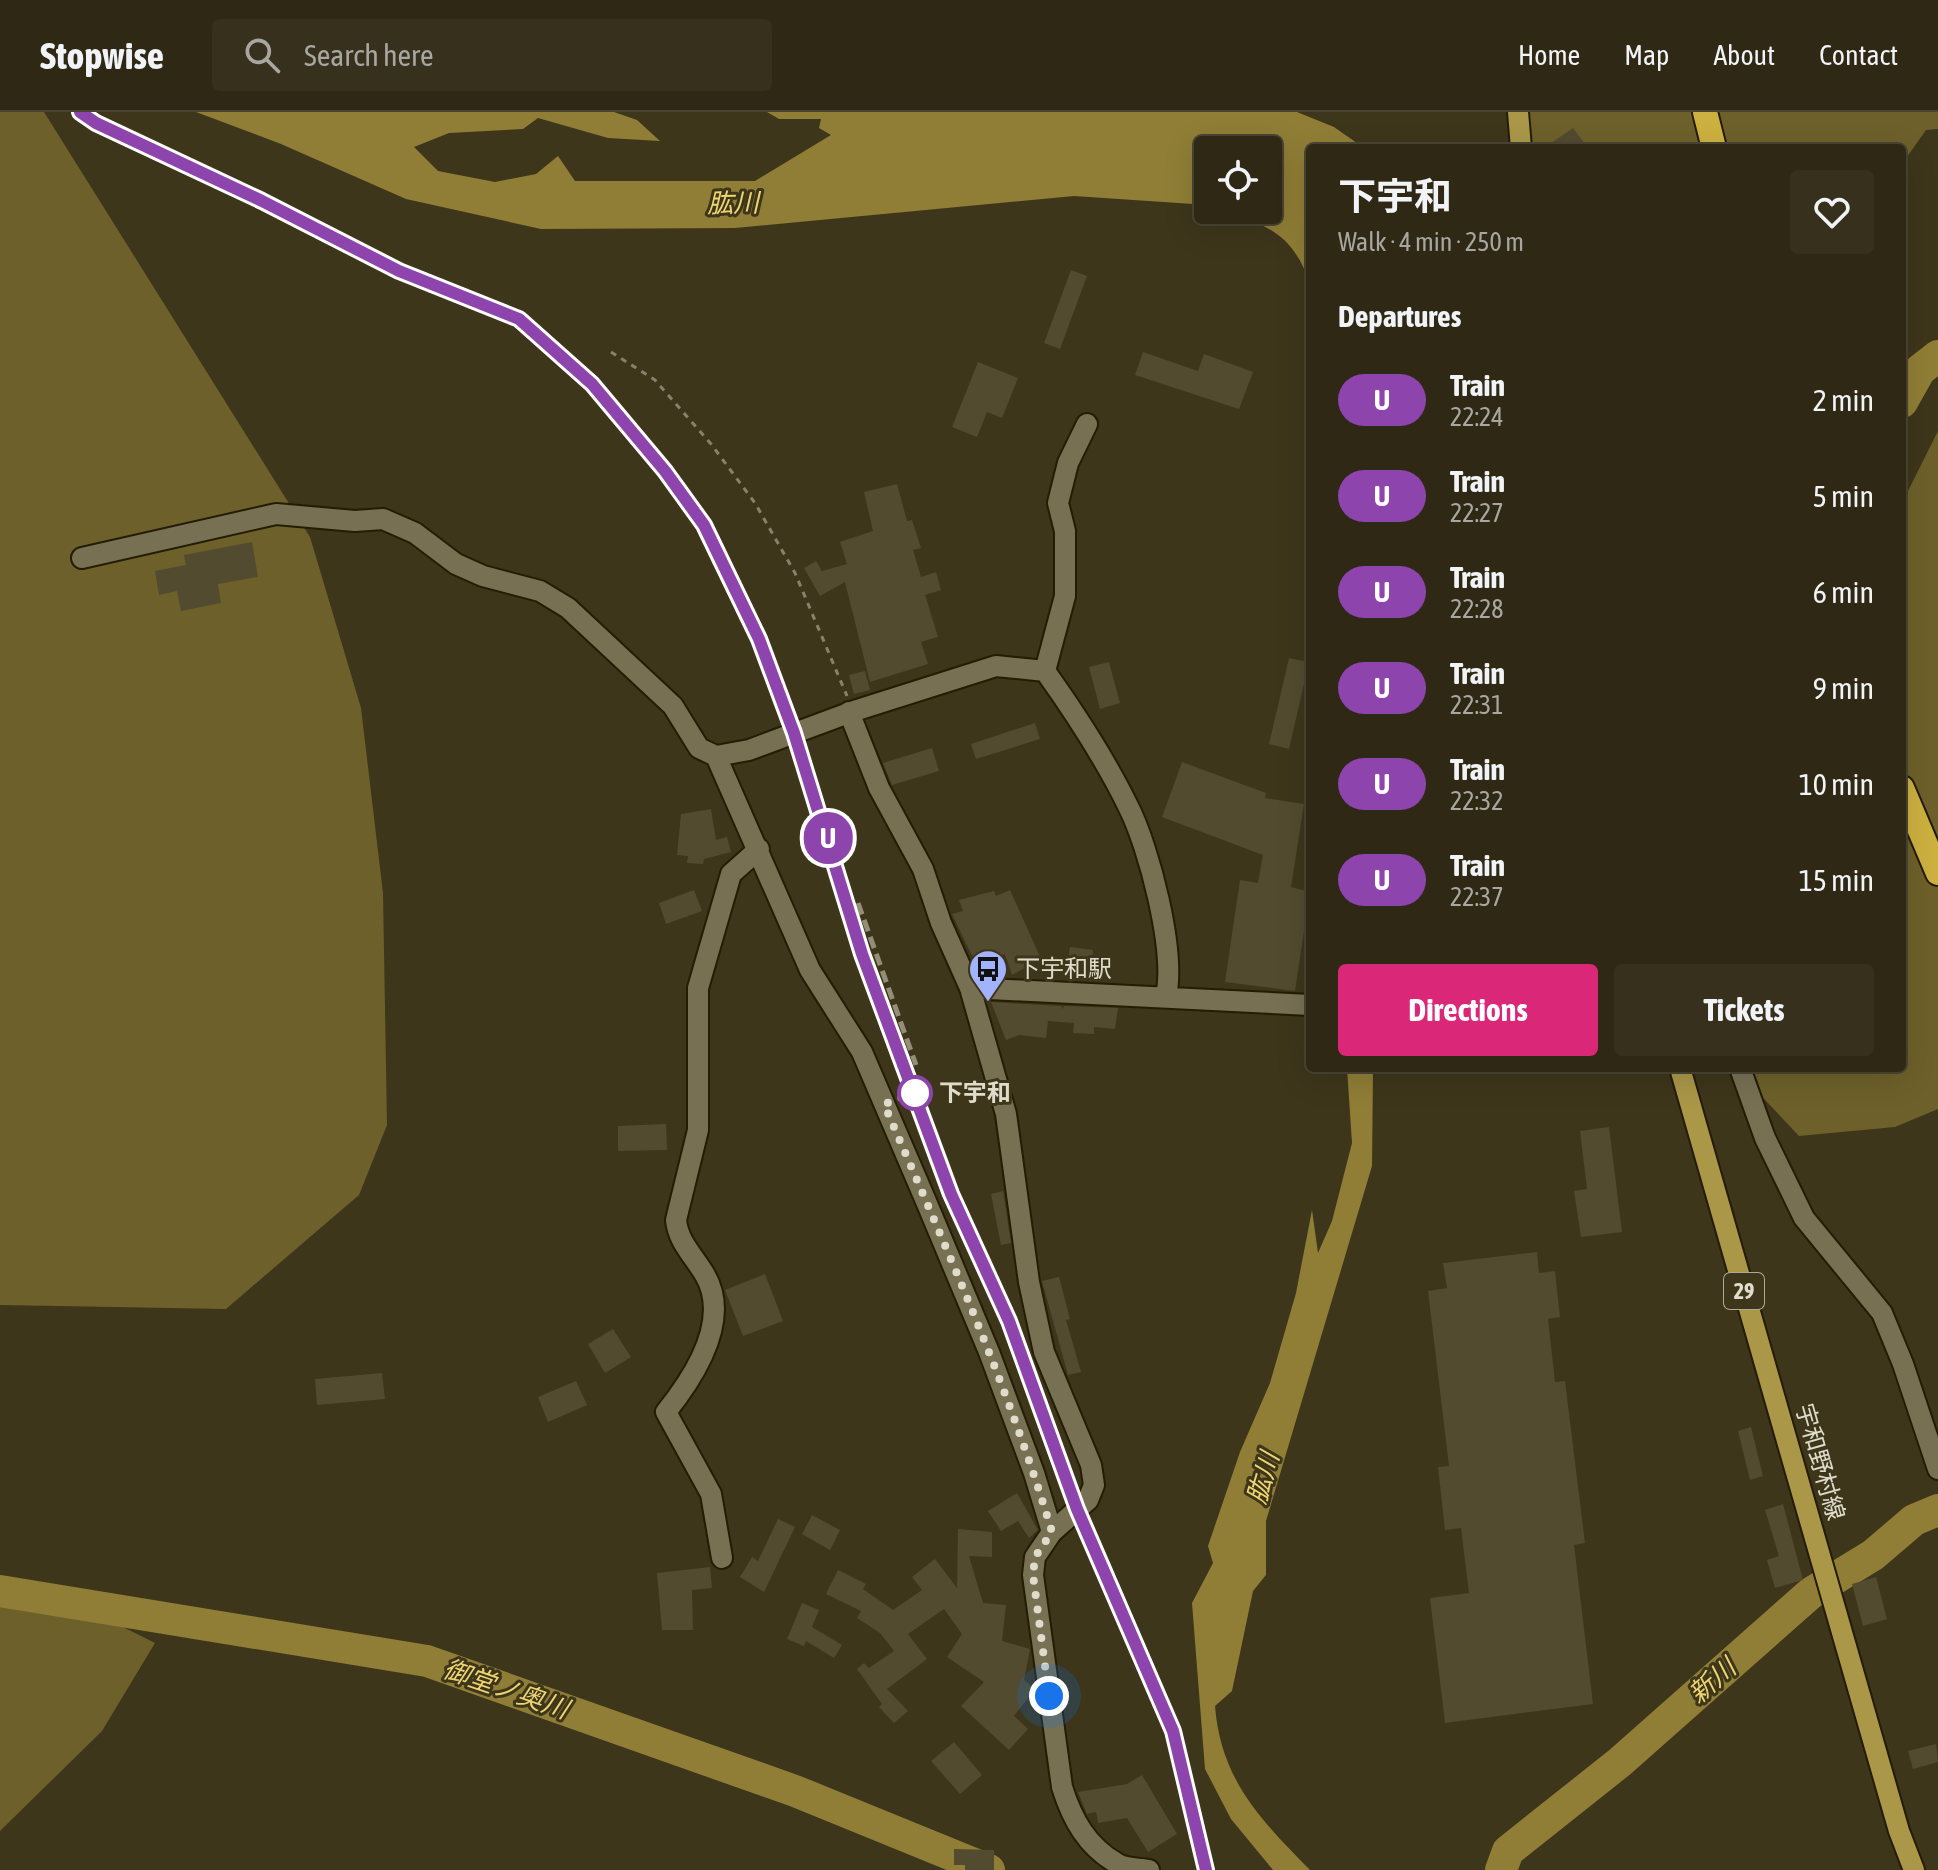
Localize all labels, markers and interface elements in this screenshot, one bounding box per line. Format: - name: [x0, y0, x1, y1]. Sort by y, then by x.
- search box: [212, 19, 772, 91]
- icon: search: [240, 33, 284, 77]
- text: Stopwise: [40, 34, 164, 77]
- text: Search here: [304, 38, 434, 72]
- text: Home: [1518, 39, 1580, 71]
- text: Map: [1624, 39, 1669, 71]
- text: About: [1713, 39, 1775, 71]
- text: Contact: [1819, 39, 1898, 71]
- map controls: [1194, 136, 1282, 224]
- button: locate: [1194, 136, 1282, 224]
- button: heart: [1790, 170, 1874, 254]
- text: 下宇和: [1338, 175, 1452, 218]
- water label: 肱川: [707, 187, 762, 218]
- text: Walk · 4 min · 250 m: [1338, 227, 1524, 257]
- text: Departures: [1338, 299, 1461, 333]
- text: Train: [1450, 368, 1505, 402]
- text: 2 min: [1813, 383, 1874, 417]
- text: U: [1374, 384, 1390, 416]
- text: 22:24: [1450, 402, 1504, 432]
- text: Train: [1450, 464, 1505, 498]
- text: 5 min: [1813, 479, 1874, 513]
- text: U: [1374, 480, 1390, 512]
- text: 22:27: [1450, 498, 1504, 528]
- text: Train: [1450, 560, 1505, 594]
- text: 6 min: [1813, 575, 1874, 609]
- text: U: [1374, 576, 1390, 608]
- text: 22:28: [1450, 594, 1504, 624]
- text: Train: [1450, 656, 1505, 690]
- text: 9 min: [1813, 671, 1874, 705]
- text: U: [1374, 672, 1390, 704]
- text: 22:31: [1450, 690, 1504, 720]
- text: Train: [1450, 752, 1505, 786]
- text: 10 min: [1799, 767, 1874, 801]
- text: U: [1374, 768, 1390, 800]
- text: 22:32: [1450, 786, 1504, 816]
- line badge: U: [802, 812, 854, 864]
- text: U: [820, 822, 836, 854]
- text: Train: [1450, 848, 1505, 882]
- text: 15 min: [1799, 863, 1874, 897]
- text: U: [1374, 864, 1390, 896]
- text: 22:37: [1450, 882, 1504, 912]
- bus stop icon: 下宇和駅: [967, 948, 1009, 1003]
- place label: 下宇和駅: [1016, 955, 1112, 982]
- button: Directions: [1338, 964, 1598, 1056]
- button: Tickets: [1614, 964, 1874, 1056]
- marker: 下宇和: [898, 1076, 932, 1110]
- place label: 下宇和: [939, 1079, 1011, 1106]
- road number: 29: [1724, 1273, 1764, 1309]
- street label: 宇和野村線: [1791, 1400, 1850, 1523]
- water label: 肱川: [1241, 1446, 1285, 1507]
- water label: 新川: [1683, 1651, 1744, 1709]
- water label: 御堂ノ奥川: [440, 1654, 575, 1725]
- your location: [1029, 1676, 1069, 1716]

